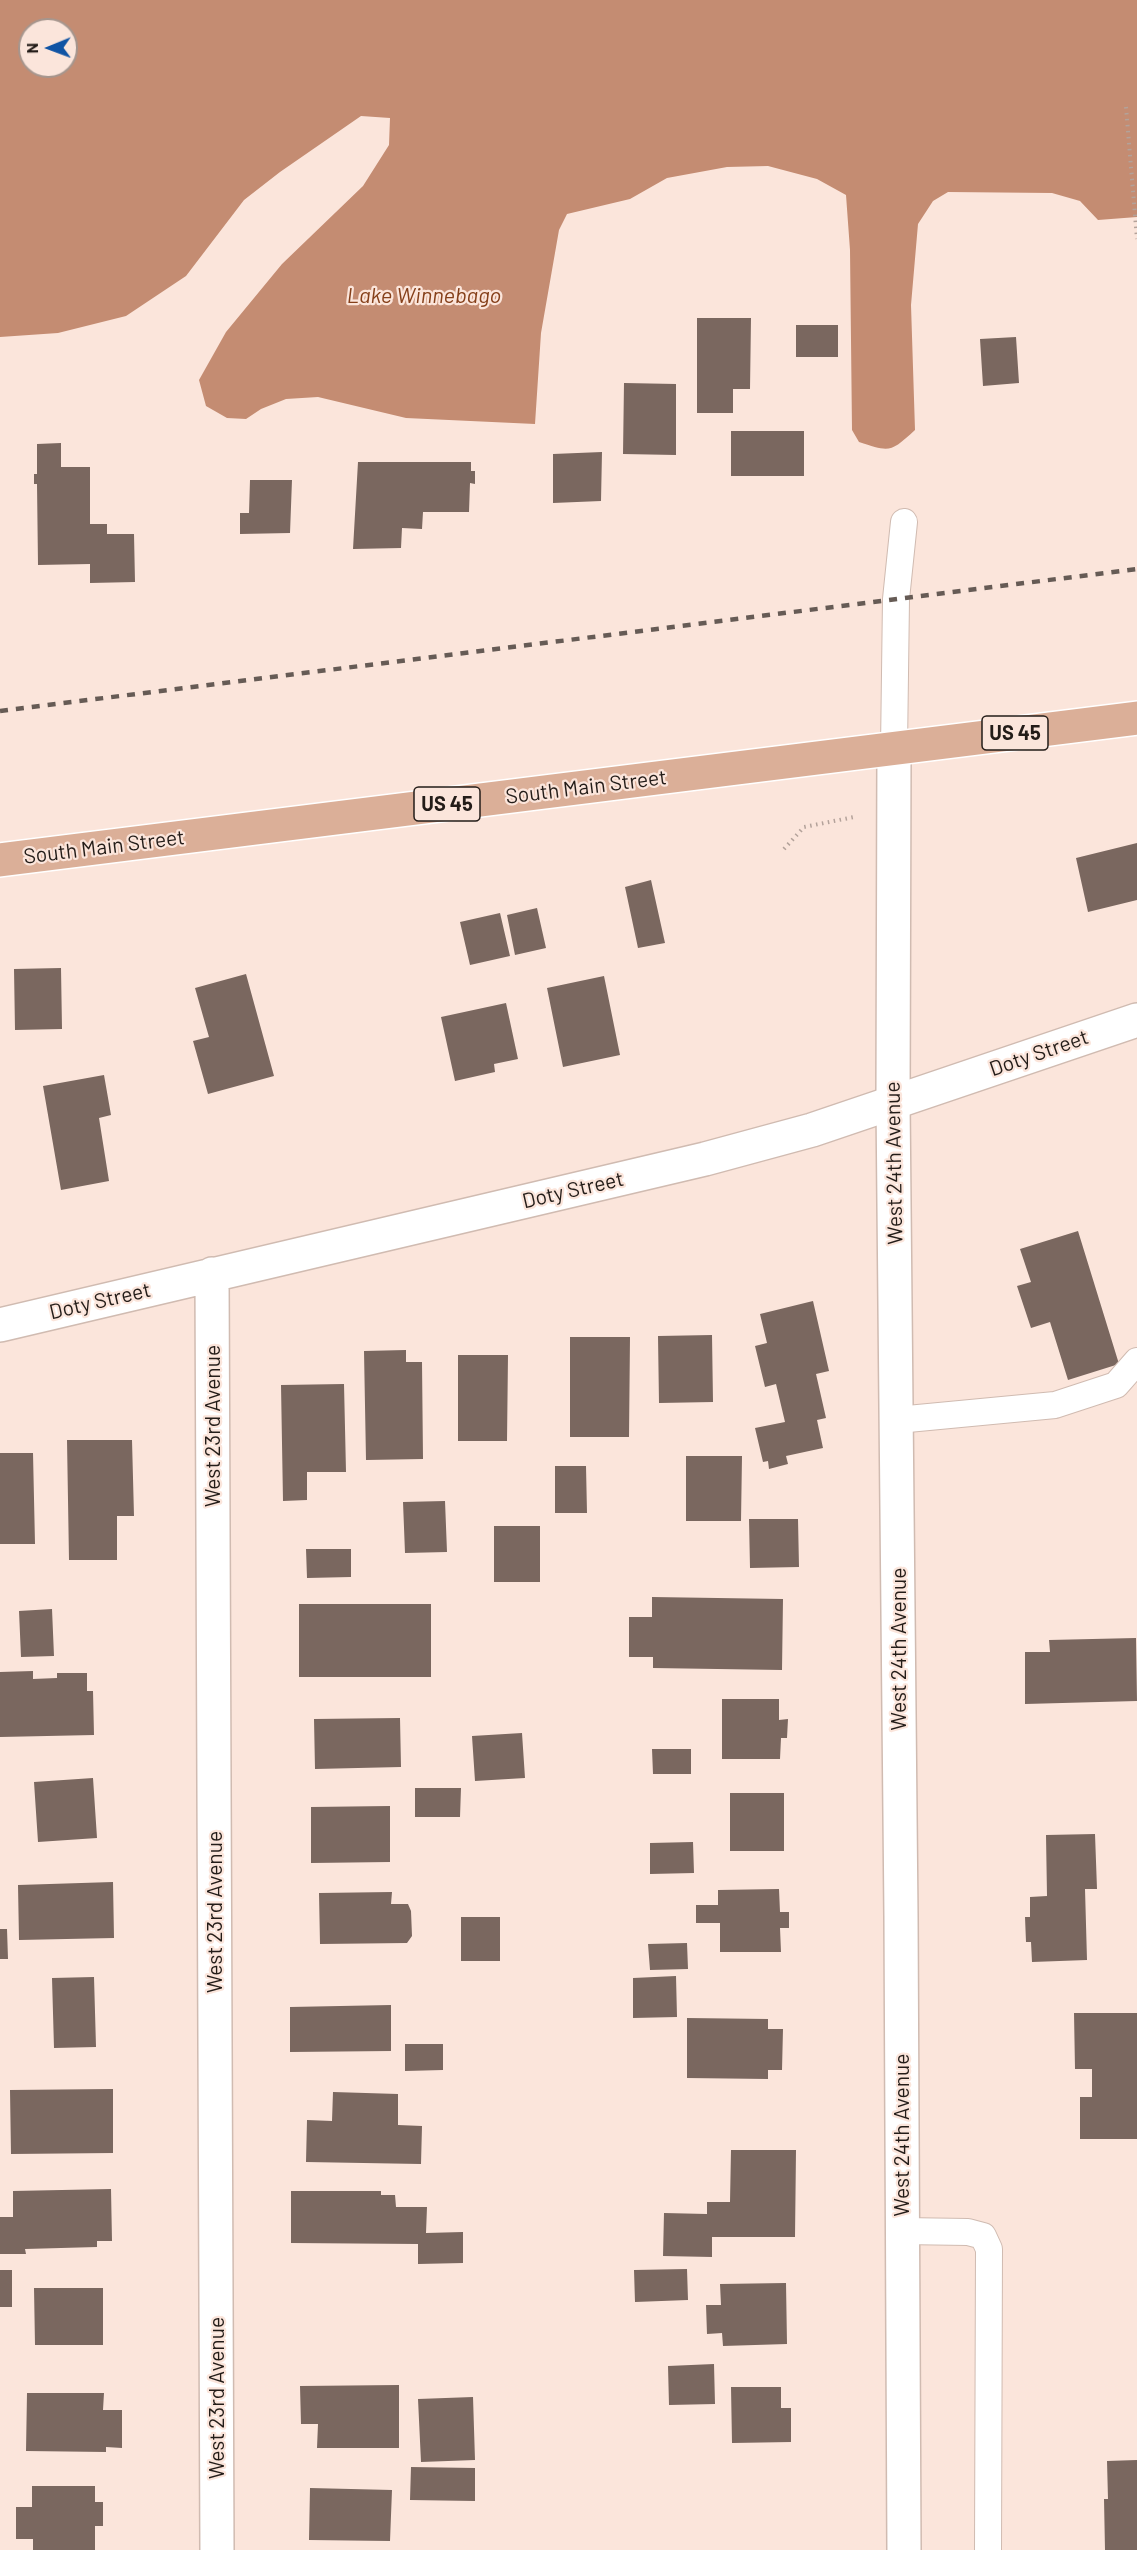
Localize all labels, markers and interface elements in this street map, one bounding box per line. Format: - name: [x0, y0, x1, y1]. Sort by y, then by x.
- north arrow: [18, 18, 78, 78]
- text: N: [22, 43, 41, 54]
- water label: Lake Winnebago: [347, 283, 501, 309]
- road number: US 45: [982, 716, 1048, 750]
- street label: South Main Street: [504, 765, 668, 809]
- road number: US 45: [414, 787, 480, 821]
- street label: South Main Street: [22, 825, 186, 869]
- street label: Doty Street: [986, 1024, 1092, 1082]
- street label: West 24th Avenue: [880, 1081, 908, 1245]
- street label: Doty Street: [520, 1166, 626, 1214]
- street label: Doty Street: [47, 1277, 153, 1325]
- street label: West 23rd Avenue: [200, 1345, 226, 1507]
- street label: West 24th Avenue: [886, 1567, 912, 1731]
- street label: West 23rd Avenue: [202, 1831, 228, 1993]
- street label: West 24th Avenue: [889, 2053, 915, 2217]
- street label: West 23rd Avenue: [204, 2317, 230, 2479]

